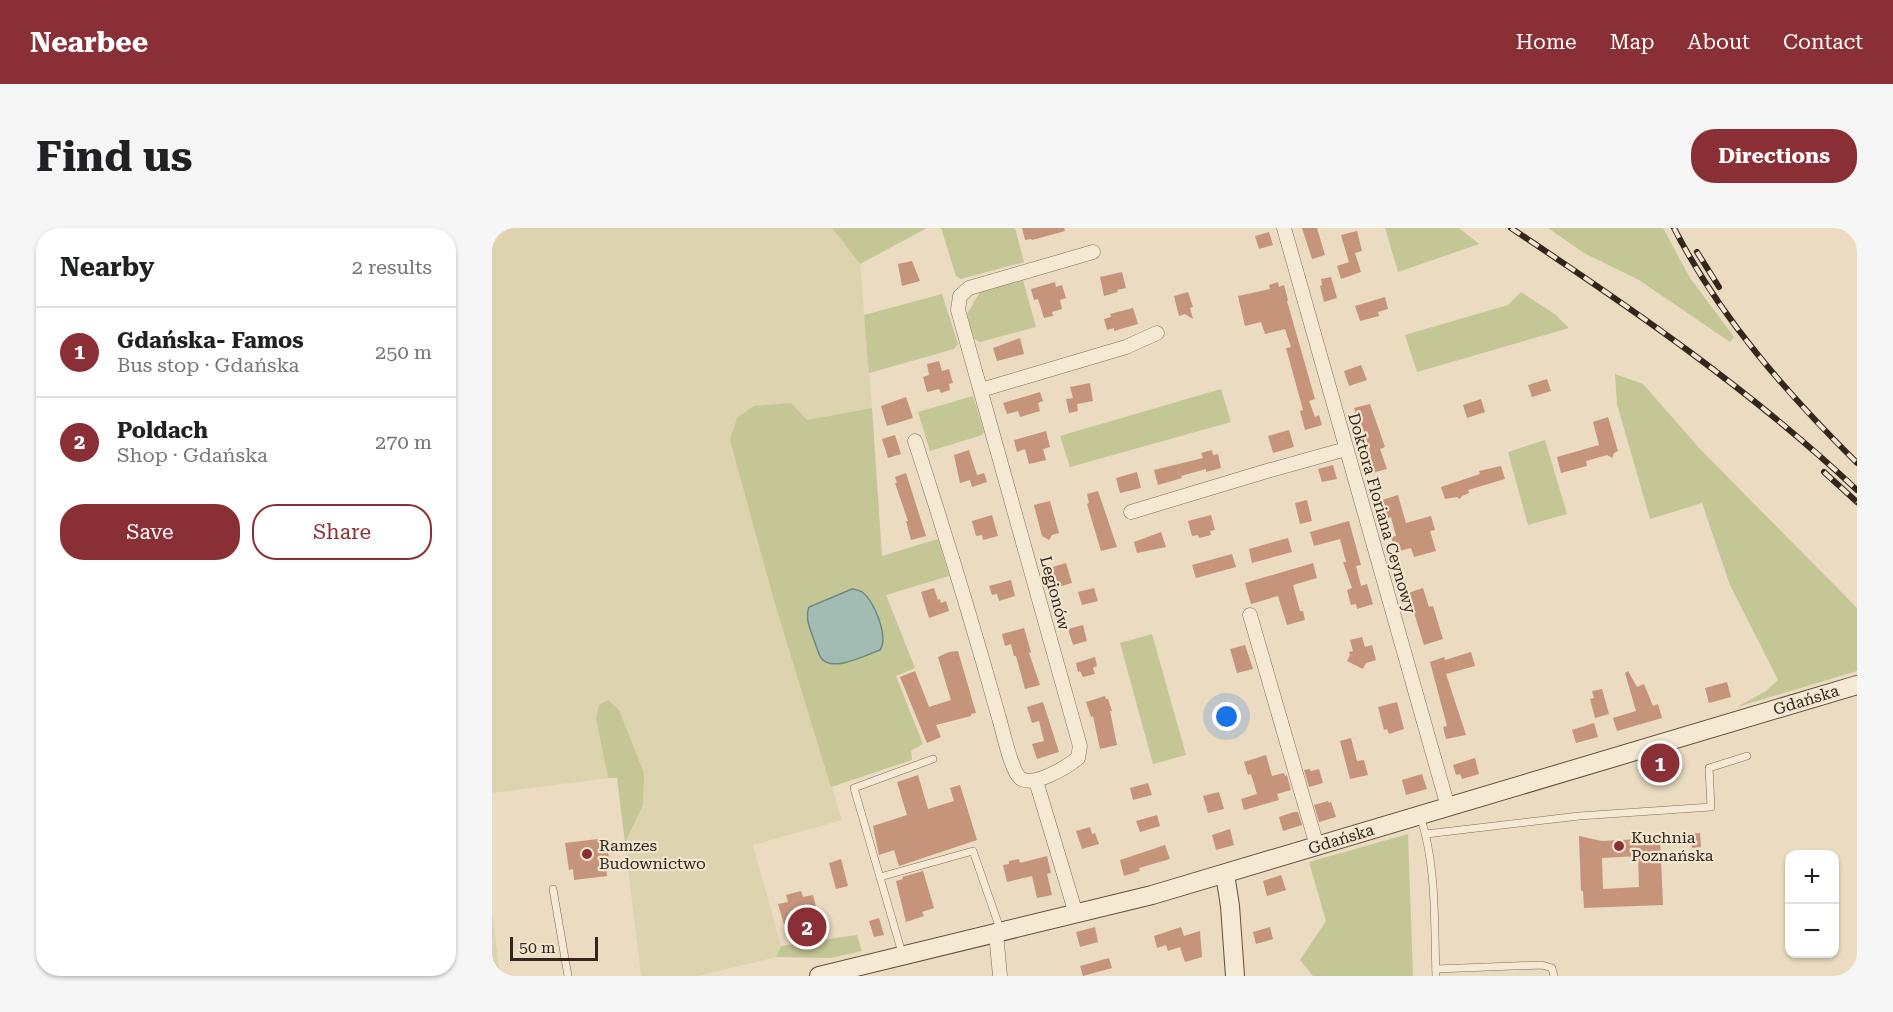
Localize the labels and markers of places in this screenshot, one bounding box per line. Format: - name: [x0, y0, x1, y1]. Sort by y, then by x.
- pin: 1: [1640, 740, 1680, 786]
- place label: Kuchnia Poznańska: [1631, 828, 1714, 865]
- place label: Ramzes Budownictwo: [599, 836, 706, 873]
- marker: Kuchnia Poznańska: [1612, 839, 1626, 853]
- marker: Ramzes Budownictwo: [580, 847, 594, 861]
- pin: 2: [788, 904, 826, 950]

